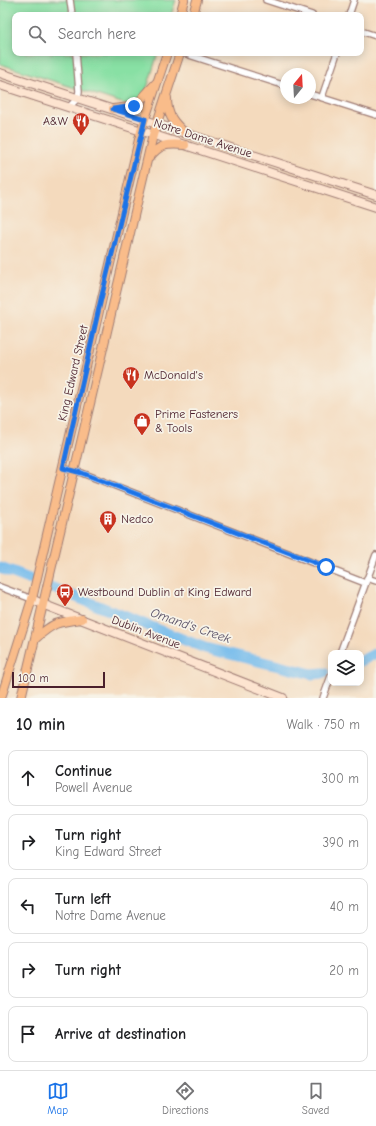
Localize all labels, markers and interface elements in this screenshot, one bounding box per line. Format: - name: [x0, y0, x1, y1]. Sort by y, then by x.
- search box: [12, 12, 364, 56]
- icon: search: [26, 23, 48, 45]
- text: Search here: [58, 25, 136, 43]
- north arrow: [280, 68, 316, 104]
- route end: [125, 97, 143, 115]
- restaurant icon: A&W: [71, 111, 91, 136]
- place label: A&W: [43, 114, 69, 128]
- street label: Notre Dame Avenue: [152, 116, 254, 160]
- street label: King Edward Street: [55, 323, 91, 422]
- restaurant icon: McDonald's: [121, 365, 141, 390]
- place label: McDonald's: [144, 368, 203, 382]
- place label: Prime Fasteners & Tools: [155, 407, 238, 435]
- shop icon: Prime Fasteners & Tools: [132, 411, 152, 436]
- building icon: Nedco: [98, 509, 118, 534]
- place label: Nedco: [121, 512, 153, 526]
- route start: [317, 558, 335, 576]
- bus stop icon: Westbound Dublin at King Edward: [55, 582, 75, 607]
- place label: Westbound Dublin at King Edward: [78, 585, 252, 599]
- water label: Omand's Creek: [149, 605, 234, 646]
- street label: Dublin Avenue: [110, 612, 182, 652]
- map controls: [328, 650, 364, 686]
- button: layers: [328, 650, 364, 686]
- scale bar: [12, 670, 105, 689]
- text: 100 m: [18, 672, 49, 685]
- text: 10 min: [16, 715, 65, 734]
- text: Walk · 750 m: [287, 717, 360, 732]
- text: Continue: [55, 762, 112, 780]
- icon: ahead: [17, 767, 39, 789]
- text: 300 m: [321, 771, 359, 786]
- text: Powell Avenue: [55, 780, 132, 795]
- text: Turn right: [55, 826, 121, 844]
- icon: right: [17, 831, 39, 853]
- text: 390 m: [323, 835, 359, 850]
- text: King Edward Street: [55, 844, 161, 859]
- text: Turn left: [55, 890, 111, 908]
- icon: left: [17, 895, 39, 917]
- text: 40 m: [330, 899, 359, 914]
- text: Notre Dame Avenue: [55, 908, 166, 923]
- icon: right: [17, 959, 39, 981]
- text: Turn right: [55, 961, 121, 979]
- text: 20 m: [329, 963, 359, 978]
- icon: arrive: [17, 1023, 39, 1045]
- text: Arrive at destination: [55, 1025, 186, 1043]
- tab: Map: [47, 1080, 69, 1117]
- tab: Directions: [162, 1080, 209, 1117]
- tab: Saved: [302, 1080, 329, 1117]

